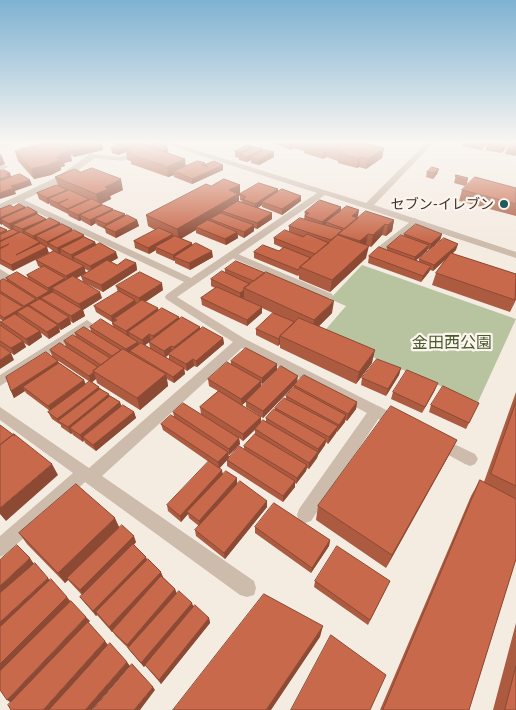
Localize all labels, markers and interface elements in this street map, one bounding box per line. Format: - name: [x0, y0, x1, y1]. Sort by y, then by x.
- place label: セブン-イレブン: [391, 196, 494, 212]
- marker: セブン-イレブン: [498, 198, 510, 210]
- park label: 金田西公園: [412, 333, 492, 353]

